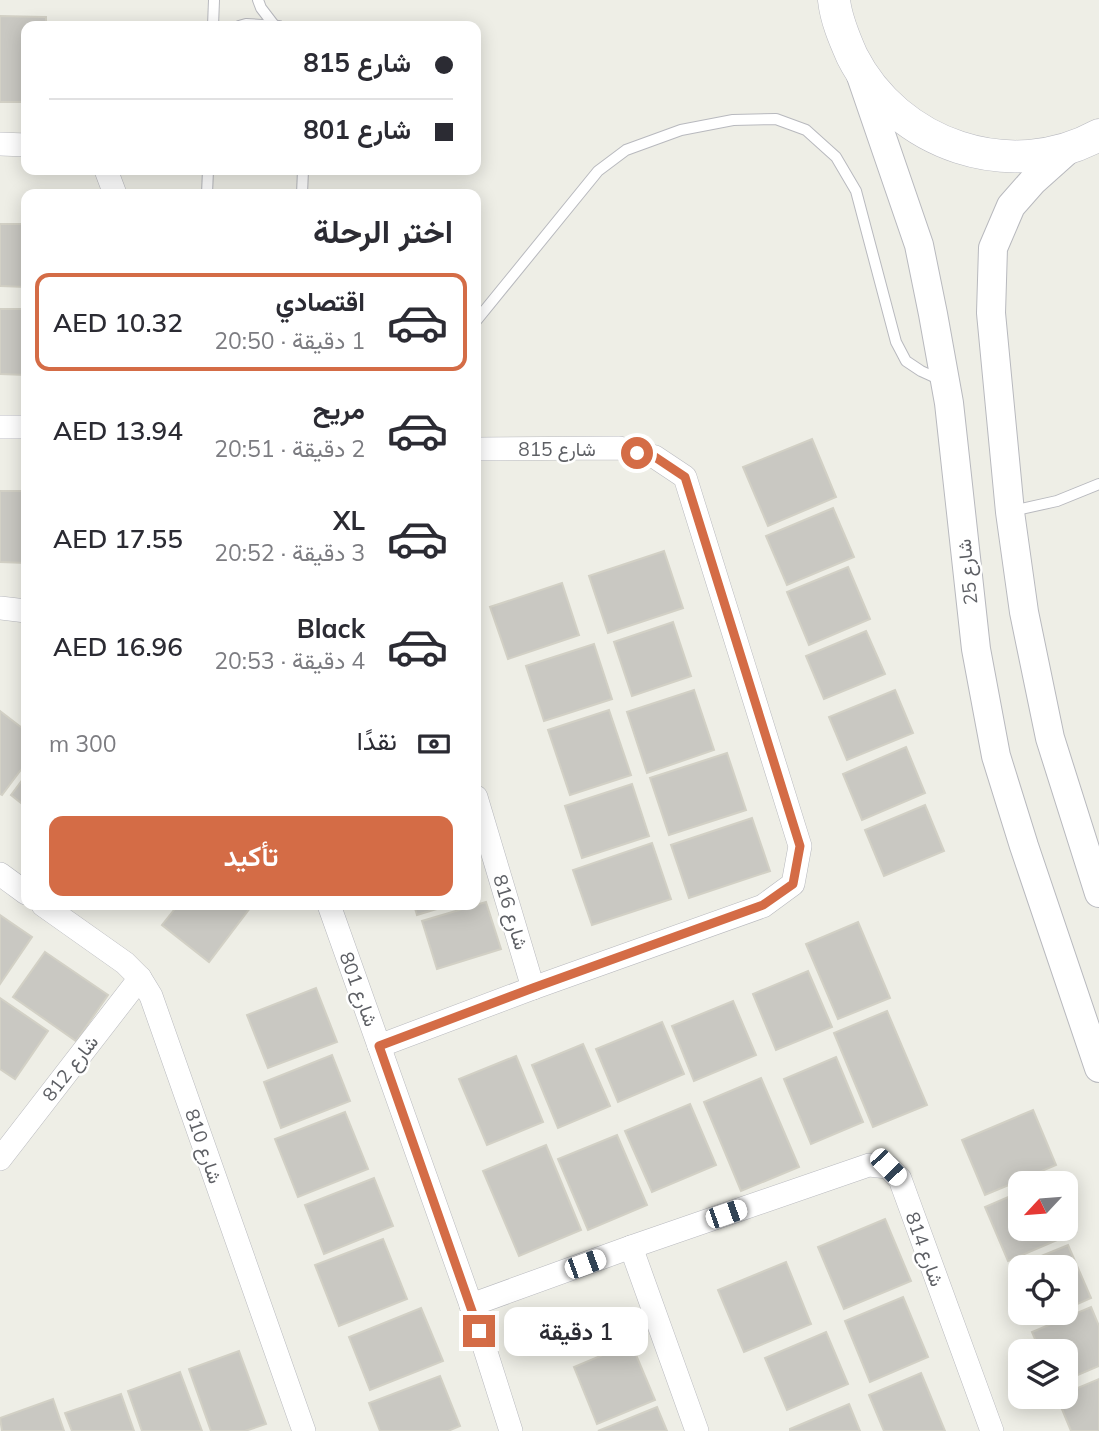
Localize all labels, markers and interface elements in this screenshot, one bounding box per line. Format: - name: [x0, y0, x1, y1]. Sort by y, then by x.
- text: شارع 815: [303, 46, 411, 79]
- text: شارع 801: [303, 113, 411, 146]
- text: اختر الرحلة: [313, 211, 453, 251]
- text: اقتصادي: [276, 285, 365, 318]
- icon: car: [386, 291, 449, 354]
- text: AED 10.32: [53, 306, 183, 339]
- text: 1 دقيقة · 20:50: [214, 326, 365, 355]
- text: مريح: [313, 393, 365, 426]
- icon: car: [386, 399, 449, 462]
- text: AED 13.94: [53, 414, 183, 447]
- text: 2 دقيقة · 20:51: [214, 434, 365, 463]
- street label: شارع 815: [518, 437, 596, 462]
- route start: [621, 437, 653, 469]
- text: XL: [333, 504, 365, 537]
- icon: car: [386, 507, 449, 570]
- text: AED 17.55: [53, 522, 183, 555]
- text: 3 دقيقة · 20:52: [214, 538, 365, 567]
- street label: شارع 25: [952, 538, 983, 606]
- text: Black: [297, 612, 365, 645]
- icon: car: [386, 615, 449, 678]
- text: AED 16.96: [53, 630, 183, 663]
- text: 4 دقيقة · 20:53: [214, 646, 365, 675]
- text: نقدًا: [357, 724, 397, 757]
- icon: cash: [415, 725, 453, 763]
- text: 300 m: [49, 729, 117, 758]
- button: تأكيد: [49, 816, 453, 896]
- street label: شارع 816: [487, 871, 534, 953]
- street label: شارع 801: [334, 949, 384, 1030]
- street label: شارع 812: [37, 1030, 104, 1106]
- street label: شارع 810: [179, 1106, 228, 1187]
- car: [866, 1145, 911, 1189]
- north arrow: [1008, 1171, 1078, 1241]
- map controls: [1008, 1171, 1078, 1409]
- car: [703, 1197, 750, 1231]
- street label: شارع 814: [900, 1209, 950, 1290]
- car: [562, 1247, 609, 1281]
- button: locate: [1008, 1255, 1078, 1325]
- callout: 1 دقيقة: [504, 1306, 647, 1356]
- route end: [463, 1315, 495, 1347]
- text: 1 دقيقة: [539, 1317, 613, 1346]
- button: layers: [1008, 1339, 1078, 1409]

